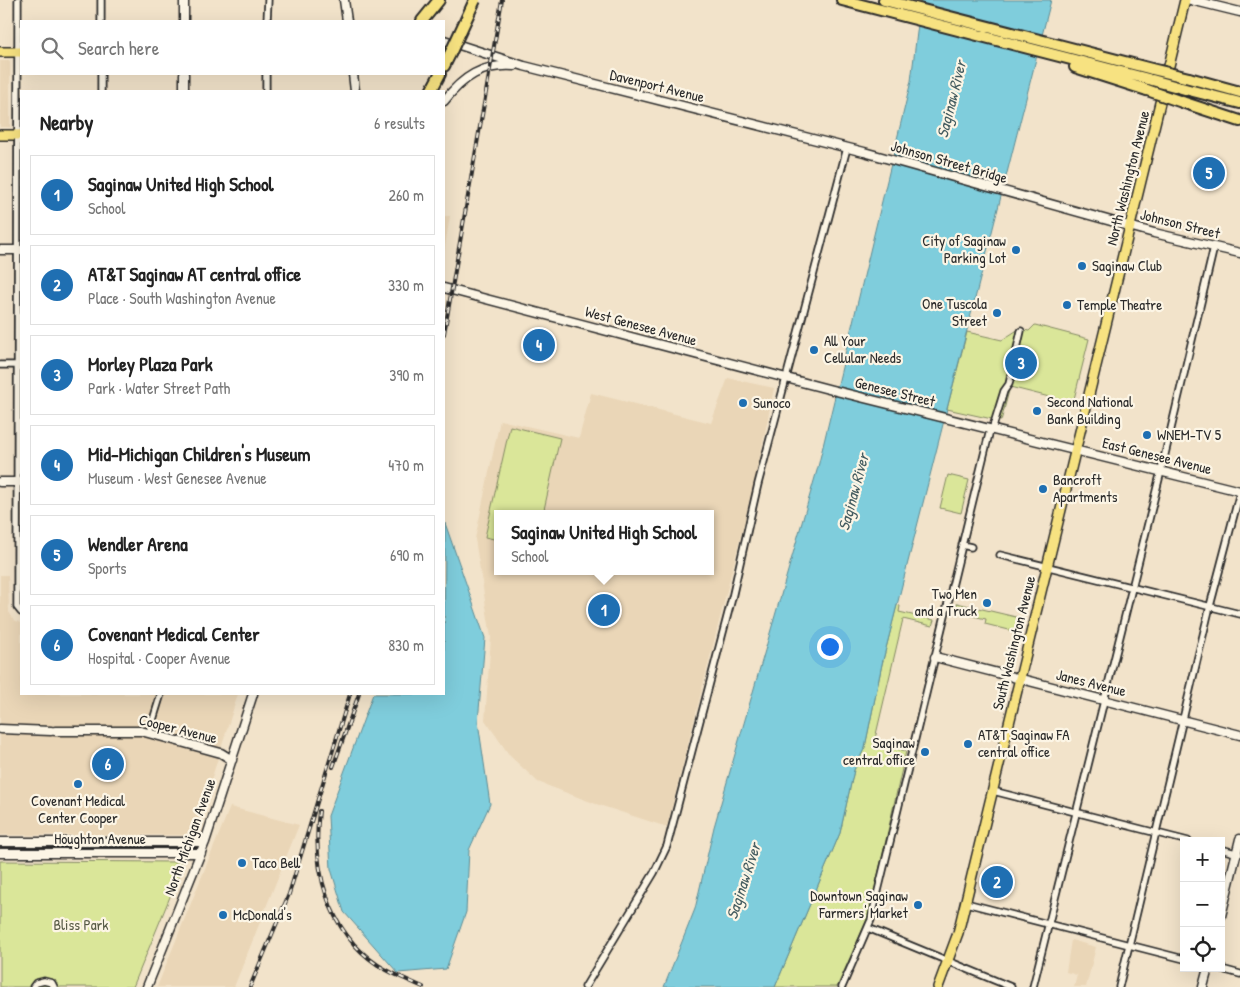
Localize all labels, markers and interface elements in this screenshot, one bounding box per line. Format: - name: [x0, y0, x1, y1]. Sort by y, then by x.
- search box: [20, 20, 445, 75]
- icon: search: [38, 34, 66, 62]
- text: Search here: [78, 35, 159, 61]
- water label: Saginaw River: [931, 56, 972, 140]
- street label: Davenport Avenue: [608, 64, 707, 107]
- text: Nearby: [40, 108, 93, 137]
- street label: North Washington Avenue: [1101, 108, 1154, 247]
- text: 6 results: [374, 112, 425, 134]
- street label: Johnson Street Bridge: [888, 135, 1010, 188]
- pin: 5: [1193, 154, 1225, 192]
- text: Saginaw United High School: [88, 171, 274, 197]
- text: 1: [54, 184, 60, 206]
- text: 260 m: [388, 184, 424, 206]
- text: School: [88, 197, 125, 219]
- street label: Johnson Street: [1138, 203, 1223, 244]
- place label: City of Saginaw Parking Lot: [922, 230, 1007, 268]
- marker: City of Saginaw Parking Lot: [1010, 244, 1022, 256]
- place label: Saginaw Club: [1092, 255, 1162, 276]
- marker: Saginaw Club: [1076, 260, 1088, 272]
- text: AT&T Saginaw AT central office: [88, 261, 301, 287]
- text: 2: [53, 274, 61, 296]
- text: 330 m: [388, 274, 424, 296]
- text: Place · South Washington Avenue: [88, 287, 276, 309]
- place label: One Tuscola Street: [922, 293, 988, 331]
- place label: Temple Theatre: [1077, 294, 1162, 315]
- marker: Temple Theatre: [1061, 299, 1073, 311]
- street label: West Genesee Avenue: [583, 301, 699, 351]
- marker: One Tuscola Street: [991, 307, 1003, 319]
- pin: 4: [523, 326, 555, 364]
- place label: All Your Cellular Needs: [824, 330, 902, 368]
- marker: All Your Cellular Needs: [808, 344, 820, 356]
- pin: 3: [1005, 344, 1037, 382]
- text: Morley Plaza Park: [88, 351, 213, 377]
- text: 3: [53, 364, 61, 386]
- text: 390 m: [389, 364, 424, 386]
- street label: Genesee Street: [853, 371, 938, 412]
- text: Park · Water Street Path: [88, 377, 230, 399]
- place label: Second National Bank Building: [1047, 391, 1133, 429]
- place label: Sunoco: [753, 392, 791, 413]
- marker: Sunoco: [737, 397, 749, 409]
- marker: Second National Bank Building: [1031, 405, 1043, 417]
- place label: WNEM-TV 5: [1157, 424, 1222, 445]
- marker: WNEM-TV 5: [1141, 429, 1153, 441]
- street label: East Genesee Avenue: [1100, 432, 1214, 479]
- text: Mid-Michigan Children's Museum: [88, 441, 310, 467]
- water label: Saginaw River: [832, 449, 874, 533]
- text: 4: [54, 454, 60, 476]
- text: 470 m: [388, 454, 424, 476]
- text: Museum · West Genesee Avenue: [88, 467, 267, 489]
- place label: Bancroft Apartments: [1053, 469, 1118, 507]
- marker: Bancroft Apartments: [1037, 483, 1049, 495]
- popup: [494, 510, 714, 575]
- text: Saginaw United High School: [511, 519, 697, 545]
- text: Wendler Arena: [88, 531, 188, 557]
- text: 5: [54, 544, 60, 566]
- text: 690 m: [390, 544, 424, 566]
- text: School: [511, 545, 549, 567]
- text: Sports: [88, 557, 126, 579]
- street label: South Washington Avenue: [987, 574, 1040, 712]
- place label: Two Men and a Truck: [915, 583, 977, 621]
- pin: 1: [588, 591, 620, 629]
- marker: Two Men and a Truck: [981, 597, 993, 609]
- text: Covenant Medical Center: [88, 621, 260, 647]
- text: 6: [54, 634, 60, 656]
- text: 830 m: [388, 634, 424, 656]
- your location: [817, 634, 843, 660]
- text: Hospital · Cooper Avenue: [88, 647, 230, 669]
- street label: Janes Avenue: [1054, 664, 1128, 701]
- street label: Cooper Avenue: [137, 709, 219, 748]
- place label: AT&T Saginaw FA central office: [978, 724, 1070, 762]
- place label: Saginaw central office: [843, 732, 915, 770]
- marker: AT&T Saginaw FA central office: [962, 738, 974, 750]
- pin: 6: [92, 745, 124, 783]
- marker: Saginaw central office: [919, 746, 931, 758]
- street label: North Michigan Avenue: [159, 775, 220, 898]
- marker: Covenant Medical Center Cooper: [72, 778, 84, 790]
- place label: Covenant Medical Center Cooper: [31, 790, 125, 828]
- street label: Houghton Avenue: [54, 828, 146, 849]
- map controls: [1180, 837, 1225, 972]
- button: +: [1180, 837, 1225, 882]
- water label: Saginaw River: [720, 838, 766, 922]
- place label: Taco Bell: [252, 852, 301, 873]
- marker: Taco Bell: [236, 857, 248, 869]
- pin: 2: [981, 863, 1013, 901]
- button: −: [1180, 882, 1225, 927]
- place label: Downtown Saginaw Farmers' Market: [810, 885, 909, 923]
- marker: Downtown Saginaw Farmers' Market: [912, 899, 924, 911]
- place label: McDonald's: [233, 904, 292, 925]
- marker: McDonald's: [217, 909, 229, 921]
- park label: Bliss Park: [53, 914, 109, 935]
- button: locate: [1180, 927, 1225, 972]

